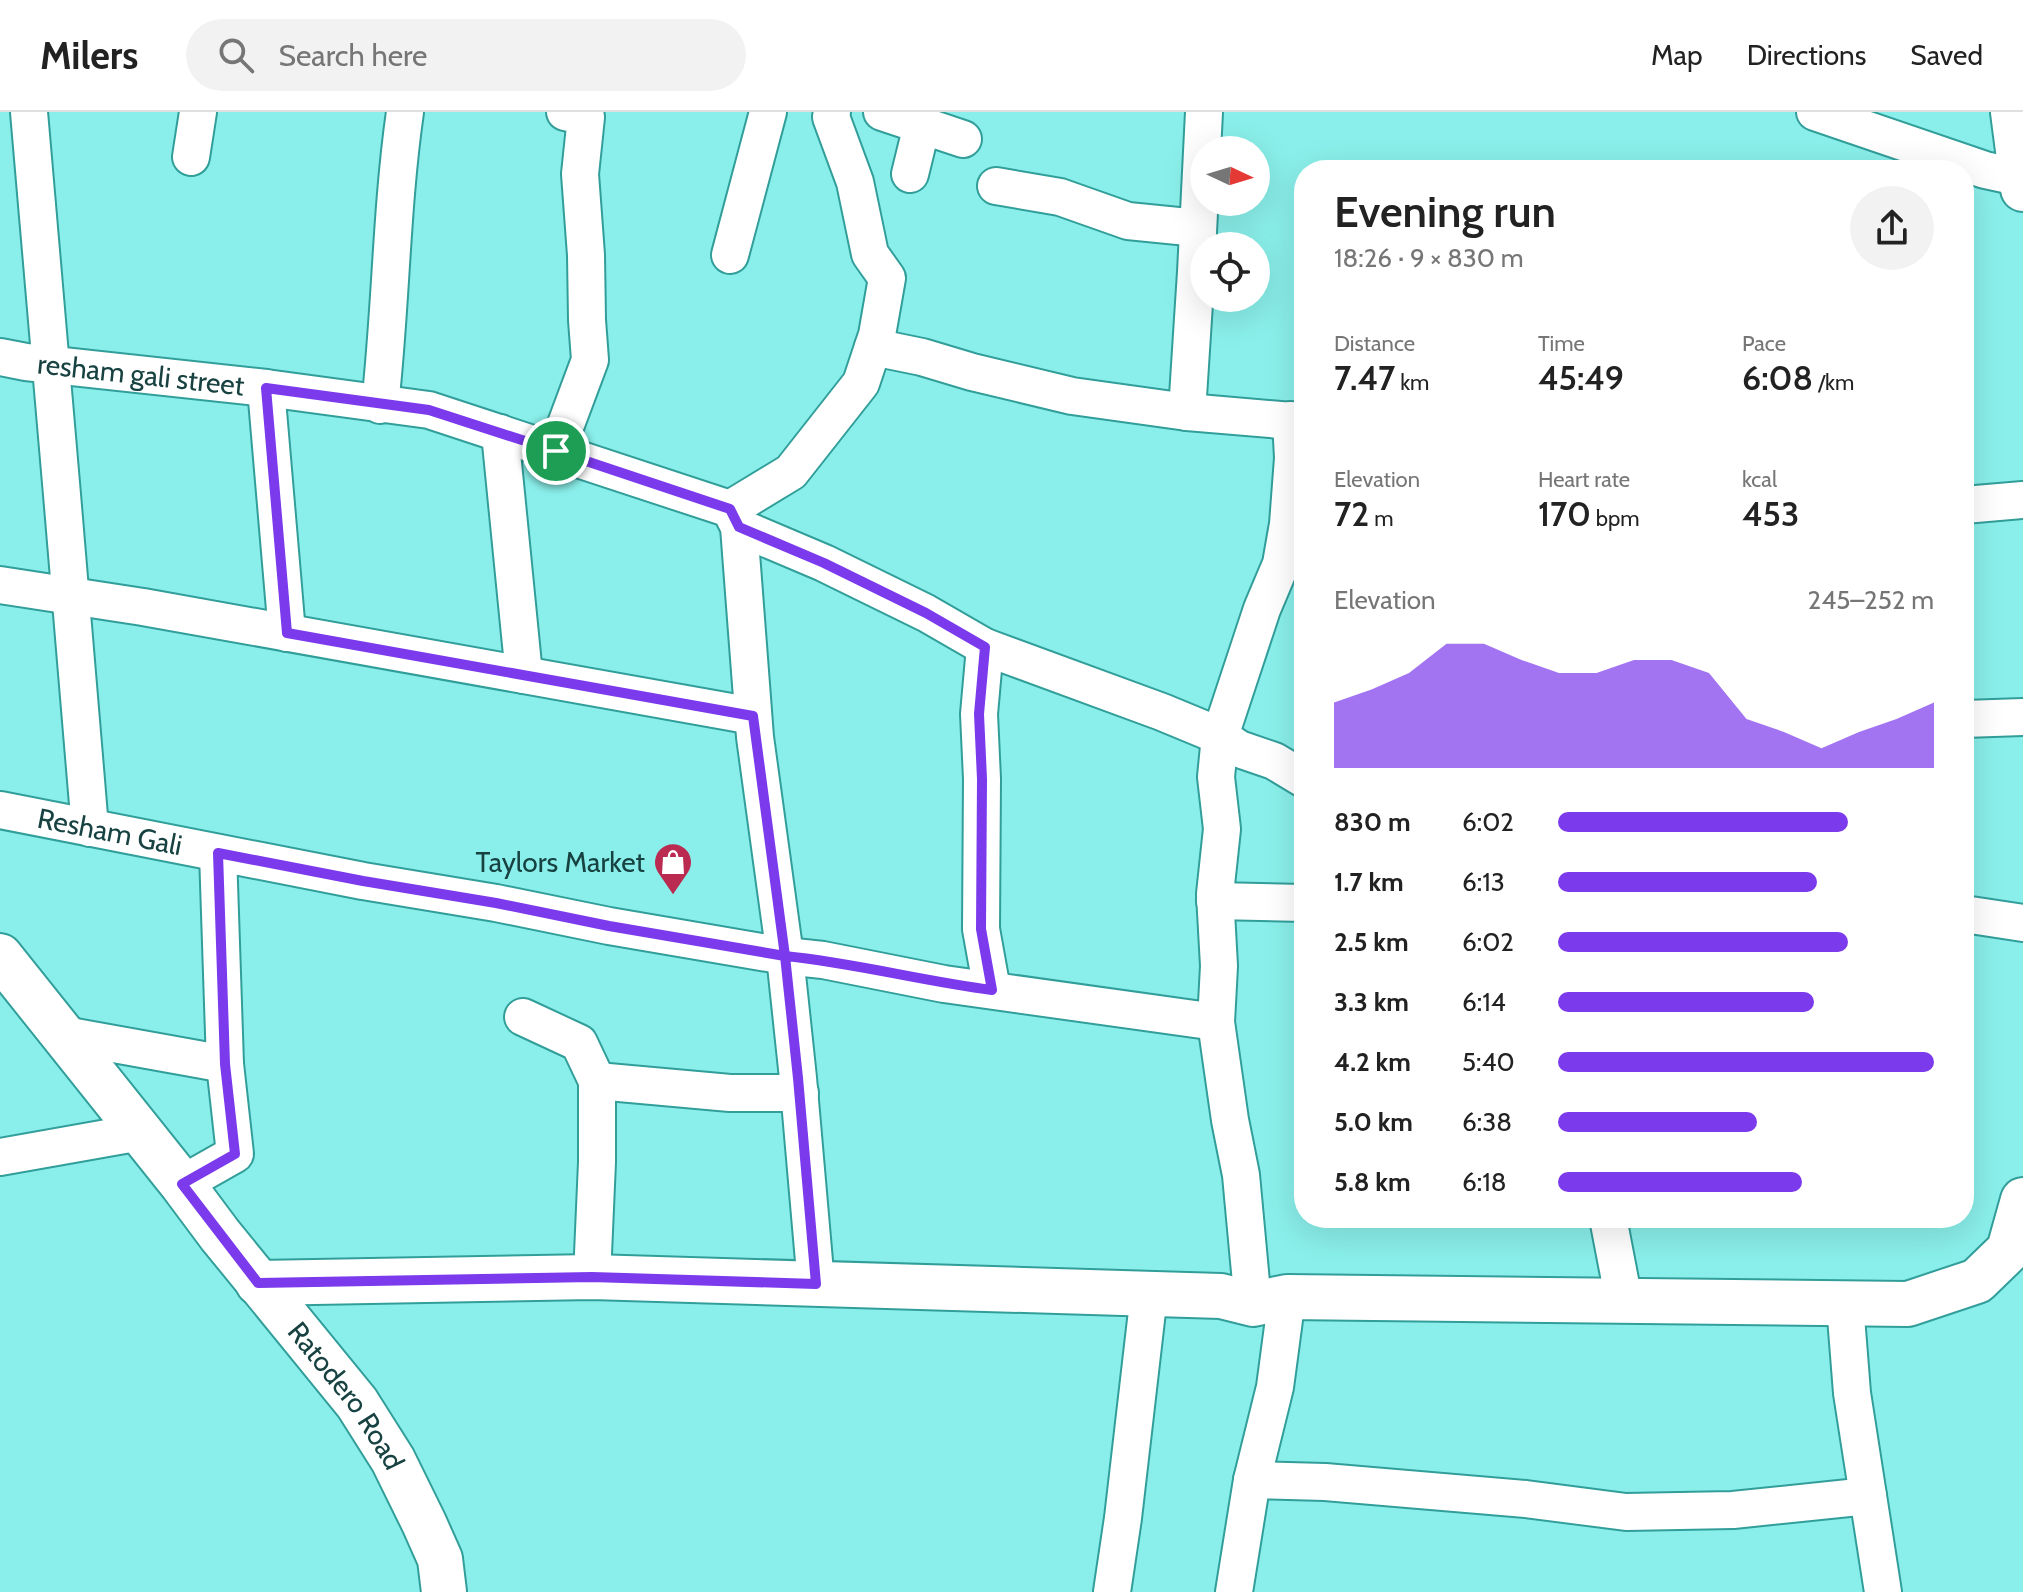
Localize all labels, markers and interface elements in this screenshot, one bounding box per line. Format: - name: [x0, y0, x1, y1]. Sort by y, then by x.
- search box: [186, 19, 746, 91]
- text: Milers: [40, 32, 138, 79]
- icon: search: [214, 33, 258, 77]
- text: Search here: [278, 37, 427, 74]
- text: Map: [1651, 38, 1703, 72]
- text: Directions: [1747, 38, 1866, 72]
- text: Saved: [1910, 38, 1983, 72]
- north arrow: [1190, 136, 1270, 216]
- map controls: [1190, 136, 1270, 312]
- text: Evening run: [1334, 185, 1556, 238]
- button: share: [1850, 186, 1934, 270]
- button: locate: [1190, 232, 1270, 312]
- text: 18:26 · 9 × 830 m: [1334, 242, 1524, 274]
- text: Distance: [1334, 330, 1415, 357]
- text: Time: [1538, 330, 1585, 357]
- text: Pace: [1742, 330, 1786, 357]
- street label: resham gali street: [36, 346, 246, 403]
- text: 7.47: [1334, 357, 1395, 399]
- text: 45:49: [1538, 357, 1624, 399]
- text: 6:08: [1742, 357, 1813, 399]
- text: km: [1395, 369, 1429, 396]
- text: /km: [1813, 369, 1854, 396]
- pin: [522, 417, 590, 485]
- icon: arrive: [534, 429, 578, 473]
- text: Elevation: [1334, 466, 1420, 493]
- text: Heart rate: [1538, 466, 1630, 493]
- text: kcal: [1742, 466, 1777, 493]
- text: 72: [1334, 493, 1369, 535]
- text: 170: [1538, 493, 1591, 535]
- text: 453: [1742, 493, 1799, 535]
- text: m: [1369, 505, 1393, 532]
- text: bpm: [1591, 505, 1640, 532]
- text: Elevation: [1334, 584, 1436, 616]
- text: 245–252 m: [1808, 584, 1934, 616]
- street label: Resham Gali: [35, 801, 185, 862]
- text: 830 m: [1334, 806, 1411, 838]
- text: 6:02: [1462, 806, 1514, 838]
- shop icon: Taylors Market: [652, 841, 694, 896]
- place label: Taylors Market: [476, 845, 645, 879]
- text: 1.7 km: [1334, 866, 1404, 898]
- text: 6:13: [1462, 866, 1505, 898]
- text: 2.5 km: [1334, 926, 1409, 958]
- text: 6:02: [1462, 926, 1514, 958]
- text: 3.3 km: [1334, 986, 1409, 1018]
- text: 6:14: [1462, 986, 1506, 1018]
- text: 4.2 km: [1334, 1046, 1411, 1078]
- text: 5:40: [1462, 1046, 1515, 1078]
- text: 5.0 km: [1334, 1106, 1413, 1138]
- text: 6:38: [1462, 1106, 1512, 1138]
- text: 5.8 km: [1334, 1166, 1411, 1198]
- text: 6:18: [1462, 1166, 1506, 1198]
- street label: Ratodero Road: [281, 1315, 412, 1475]

